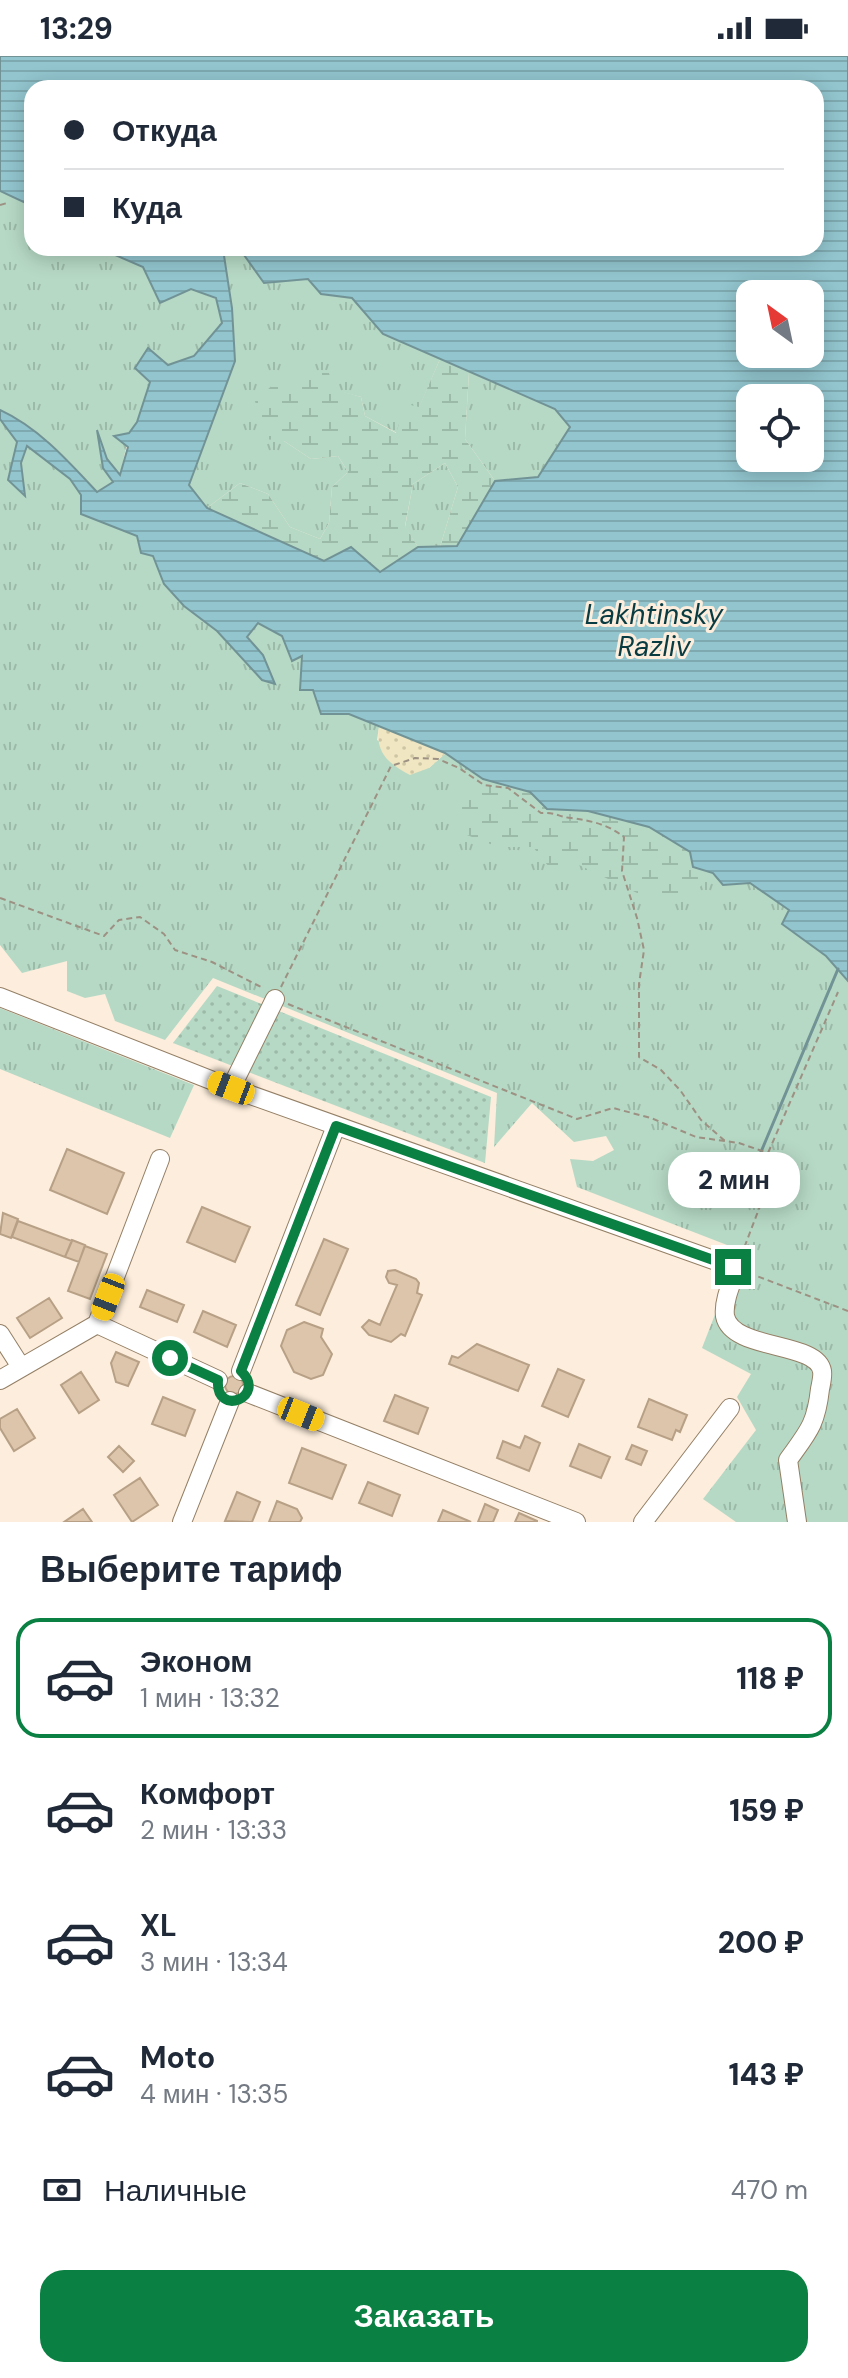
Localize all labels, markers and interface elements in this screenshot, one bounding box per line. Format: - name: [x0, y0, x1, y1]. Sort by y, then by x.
- text: 13:29: [40, 9, 113, 48]
- text: Откуда: [112, 111, 217, 150]
- text: Куда: [112, 188, 182, 227]
- north arrow: [736, 280, 824, 368]
- map controls: [736, 280, 824, 472]
- button: locate: [736, 384, 824, 472]
- water label: Lakhtinsky Razliv: [585, 596, 725, 665]
- car: [204, 1068, 258, 1108]
- callout: 2 мин: [667, 1151, 799, 1207]
- text: 2 мин: [698, 1163, 770, 1197]
- route end: [715, 1249, 751, 1285]
- car: [88, 1270, 128, 1324]
- route start: [152, 1340, 188, 1376]
- car: [274, 1394, 328, 1434]
- text: Выберите тариф: [40, 1546, 343, 1593]
- icon: car: [44, 1642, 116, 1714]
- text: Эконом: [140, 1642, 253, 1681]
- text: 118 ₽: [736, 1659, 804, 1698]
- text: 1 мин · 13:32: [140, 1681, 280, 1715]
- icon: car: [44, 1774, 116, 1846]
- text: Комфорт: [140, 1774, 275, 1813]
- text: 159 ₽: [729, 1791, 804, 1830]
- text: 2 мин · 13:33: [140, 1813, 287, 1847]
- icon: car: [44, 1906, 116, 1978]
- text: XL: [140, 1906, 177, 1945]
- text: 200 ₽: [718, 1923, 804, 1962]
- text: 3 мин · 13:34: [140, 1945, 288, 1979]
- icon: car: [44, 2038, 116, 2110]
- text: Moto: [140, 2038, 215, 2077]
- text: 143 ₽: [728, 2055, 804, 2094]
- text: 4 мин · 13:35: [140, 2077, 288, 2111]
- icon: cash: [40, 2168, 84, 2212]
- text: Наличные: [104, 2171, 247, 2210]
- text: 470 m: [731, 2173, 808, 2207]
- button: Заказать: [40, 2270, 808, 2362]

